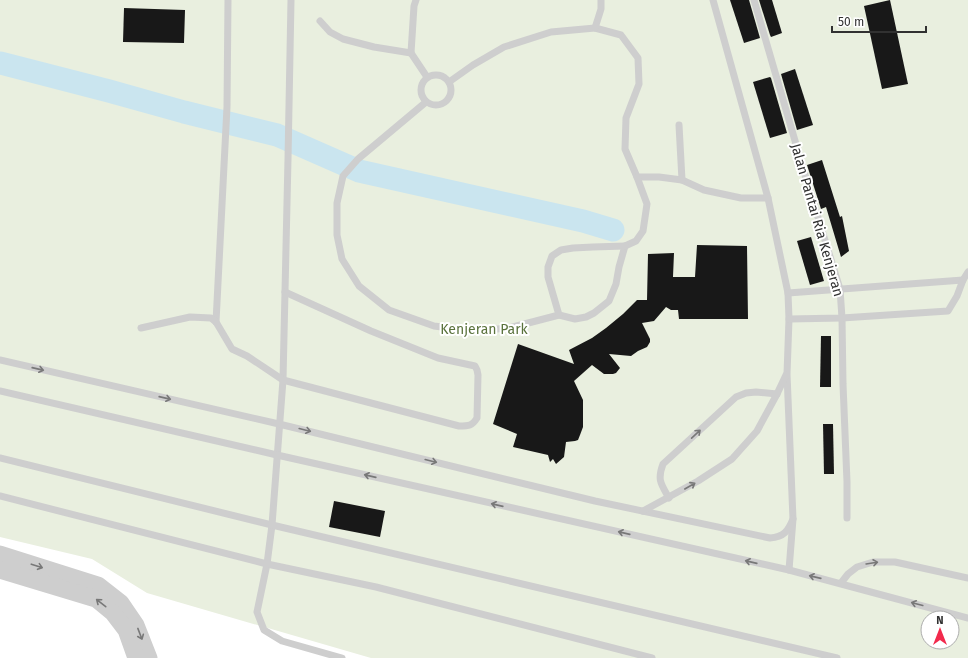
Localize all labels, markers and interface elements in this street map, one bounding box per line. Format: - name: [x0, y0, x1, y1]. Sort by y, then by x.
- scale bar: [832, 8, 926, 34]
- text: 50 m: [838, 15, 864, 29]
- street label: Jalan Pantai Ria Kenjeran: [787, 141, 847, 299]
- park label: Kenjeran Park: [440, 321, 529, 338]
- one-way arrow: [31, 366, 44, 373]
- one-way arrow: [158, 395, 171, 402]
- one-way arrow: [298, 427, 311, 435]
- one-way arrow: [691, 429, 701, 439]
- one-way arrow: [424, 458, 437, 466]
- one-way arrow: [364, 472, 377, 480]
- one-way arrow: [684, 481, 696, 489]
- one-way arrow: [491, 500, 504, 508]
- one-way arrow: [618, 529, 631, 537]
- one-way arrow: [745, 557, 758, 565]
- one-way arrow: [865, 559, 878, 567]
- one-way arrow: [30, 563, 43, 570]
- one-way arrow: [808, 573, 821, 581]
- one-way arrow: [95, 599, 106, 607]
- one-way arrow: [911, 600, 924, 607]
- north arrow: [920, 610, 960, 650]
- text: N: [936, 614, 944, 627]
- one-way arrow: [136, 628, 144, 640]

